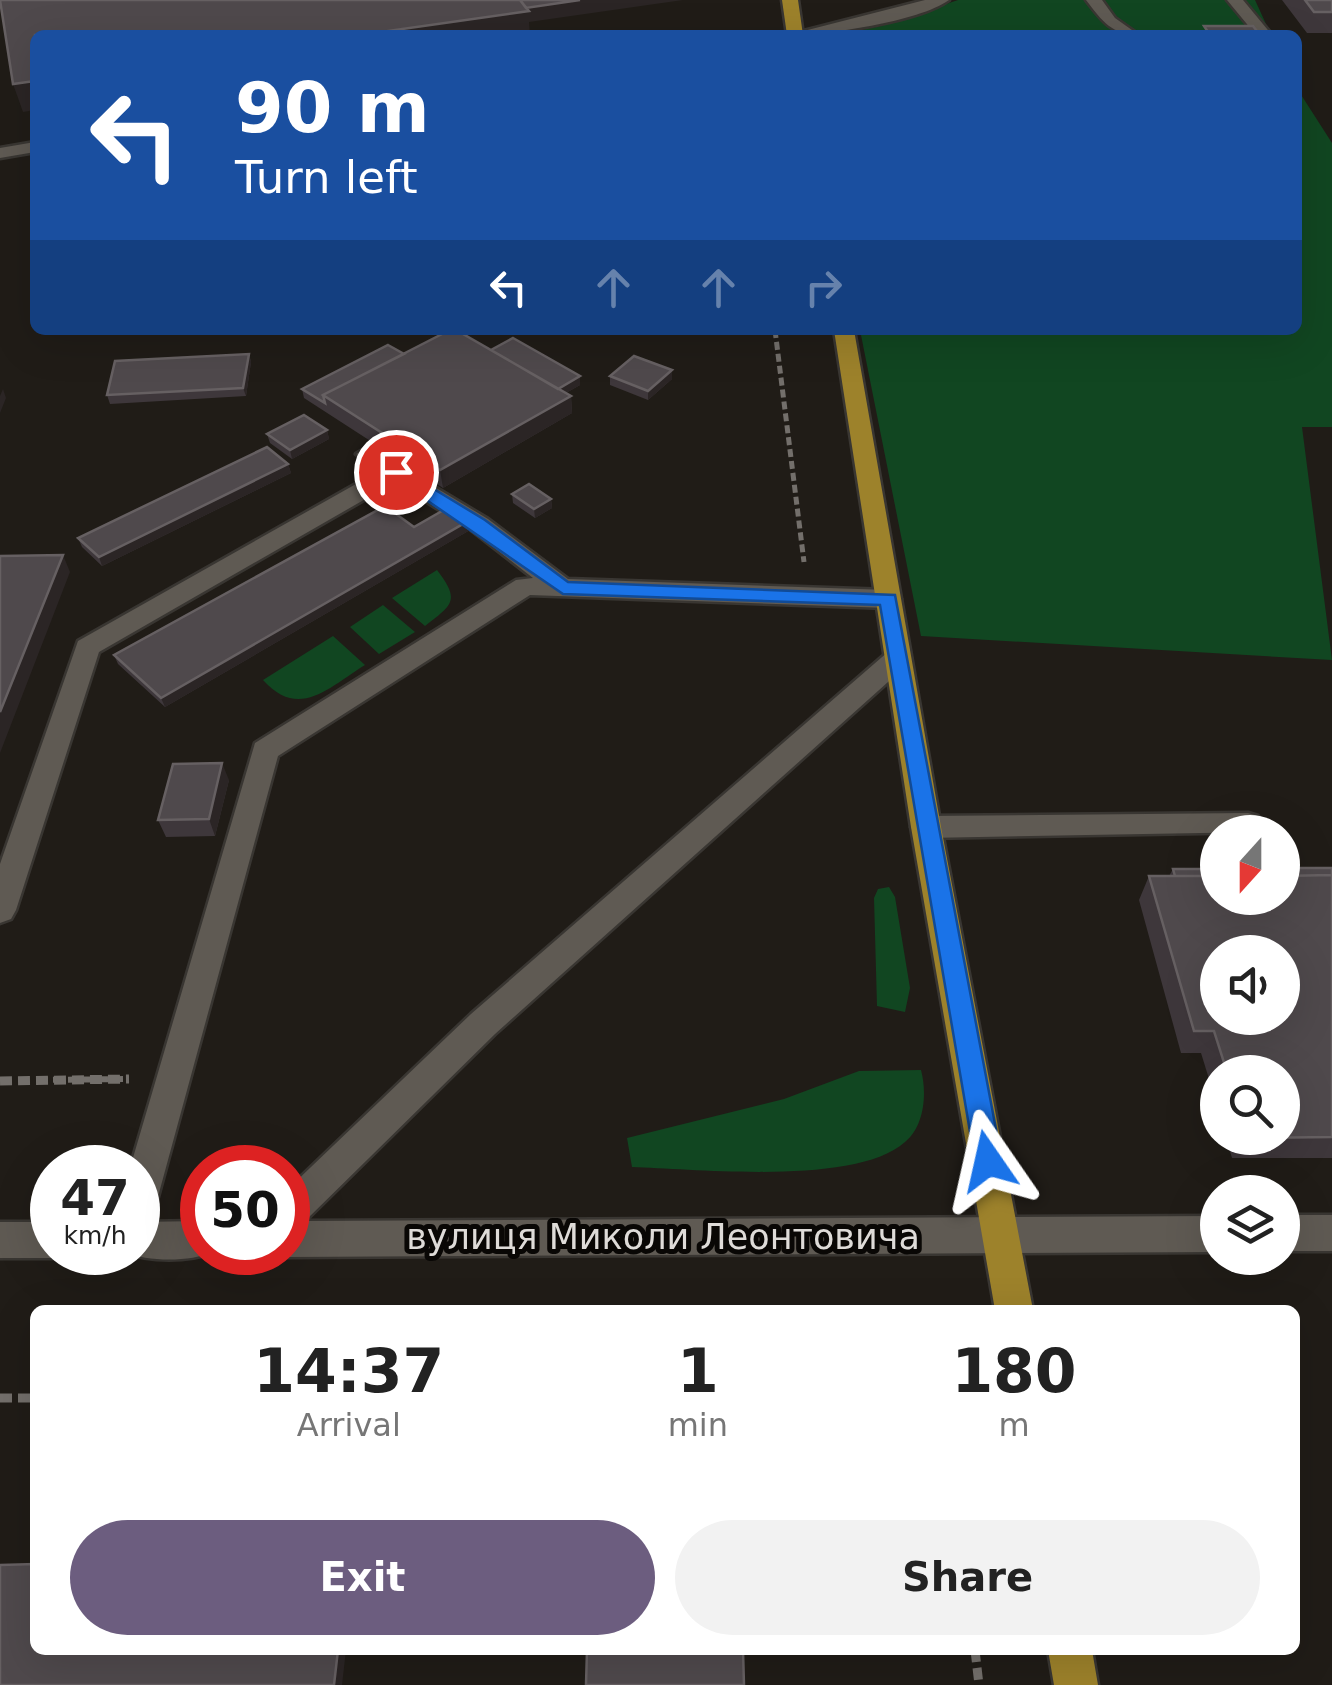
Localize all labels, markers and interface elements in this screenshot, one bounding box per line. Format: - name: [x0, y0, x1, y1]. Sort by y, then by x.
- text: 90 m: [235, 67, 430, 149]
- icon: left: [70, 70, 200, 200]
- text: Turn left: [235, 151, 418, 204]
- icon: left: [481, 260, 536, 315]
- icon: ahead: [586, 260, 641, 315]
- icon: ahead: [691, 260, 746, 315]
- icon: right: [796, 260, 851, 315]
- pin: [354, 430, 439, 515]
- icon: arrive: [369, 445, 424, 500]
- north arrow: [1200, 815, 1300, 915]
- map controls: [1200, 815, 1300, 1275]
- button: sound: [1200, 935, 1300, 1035]
- button: search: [1200, 1055, 1300, 1155]
- position arrow: [936, 1109, 1040, 1213]
- speed limit sign: 50: [180, 1145, 310, 1275]
- text: 47: [60, 1169, 130, 1227]
- button: layers: [1200, 1175, 1300, 1275]
- street label: вулиця Миколи Леонтовича: [406, 1217, 920, 1257]
- text: km/h: [63, 1221, 127, 1250]
- text: 14:37: [253, 1336, 444, 1406]
- text: 1: [677, 1336, 719, 1406]
- text: 180: [951, 1336, 1077, 1406]
- text: Arrival: [297, 1406, 401, 1444]
- text: min: [668, 1406, 728, 1444]
- text: m: [998, 1406, 1030, 1444]
- button: Exit: [70, 1520, 655, 1635]
- button: Share: [675, 1520, 1260, 1635]

